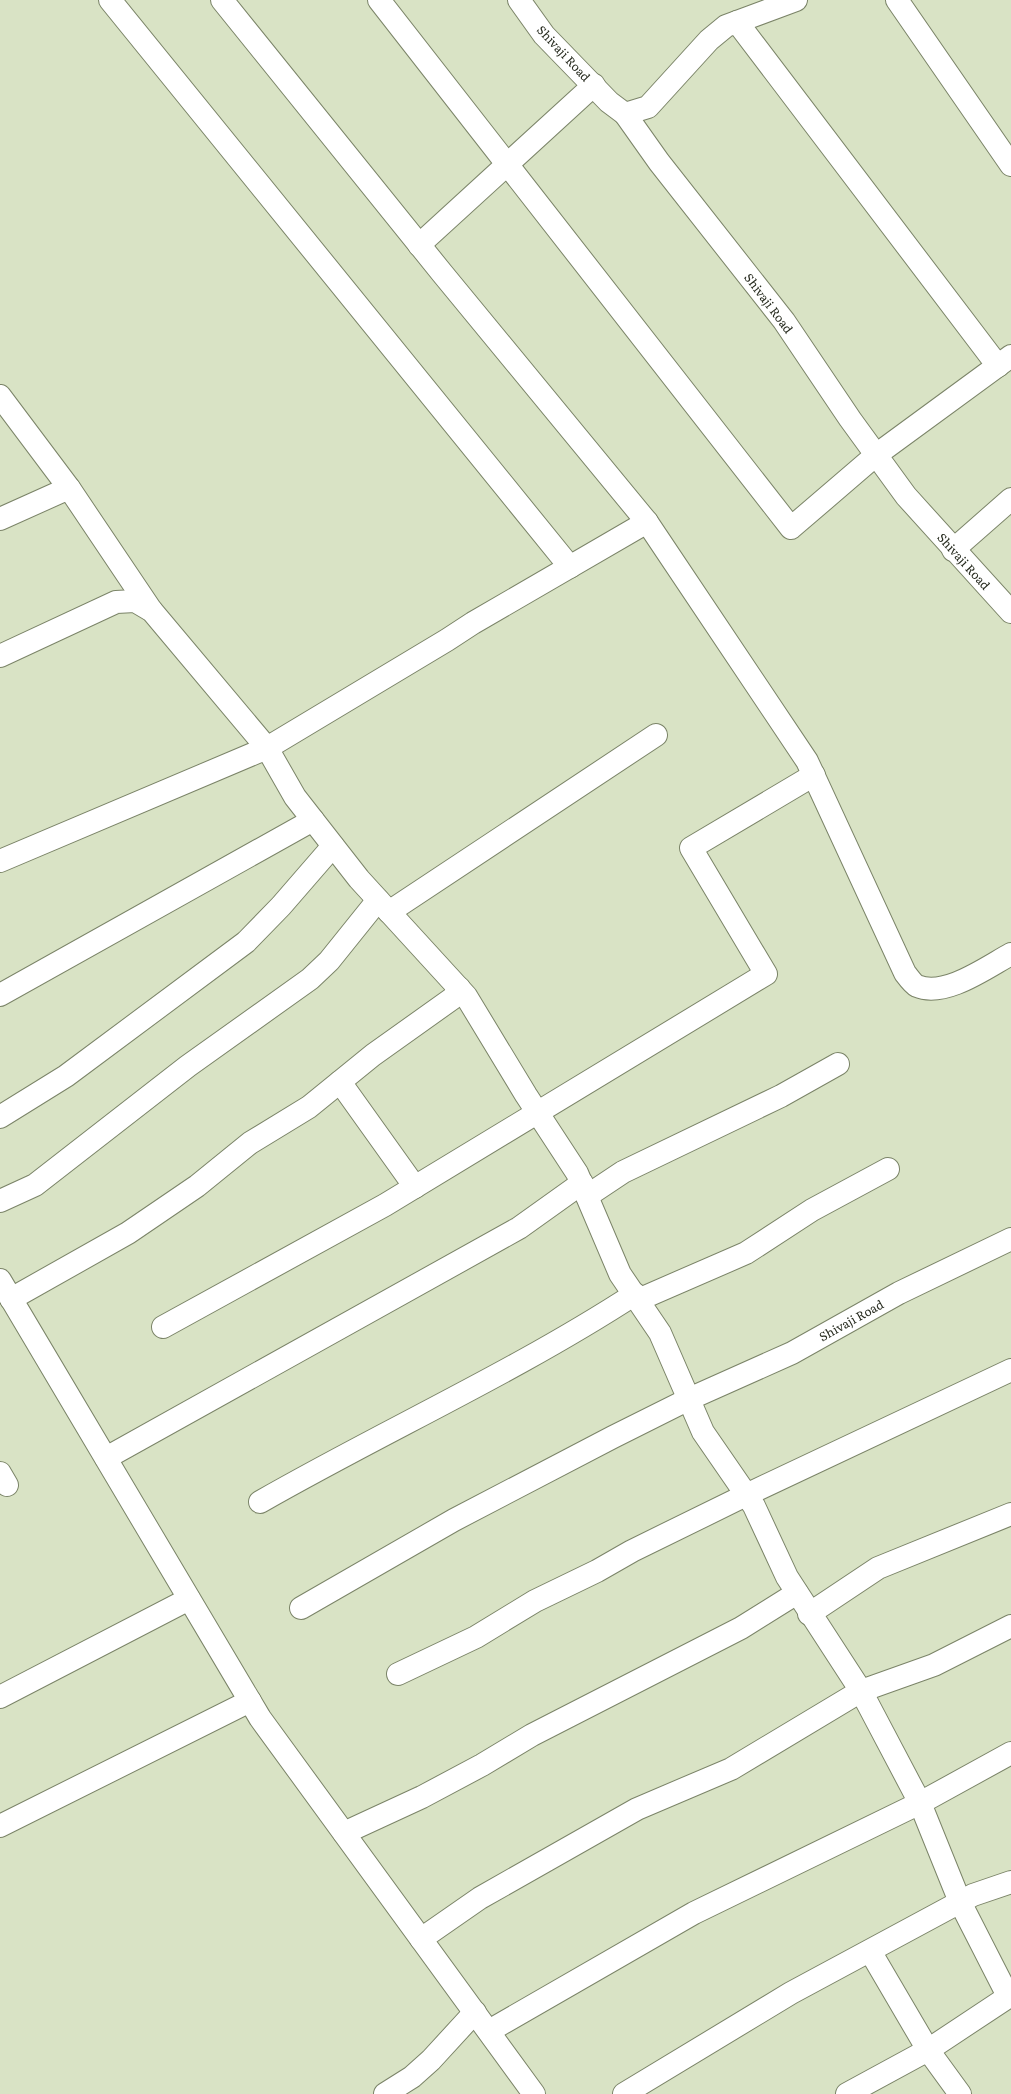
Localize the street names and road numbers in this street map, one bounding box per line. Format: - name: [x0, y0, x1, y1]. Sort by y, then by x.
- street label: Shivaji Road: [533, 21, 595, 86]
- street label: Shivaji Road: [740, 269, 798, 337]
- street label: Shivaji Road: [933, 529, 995, 594]
- street label: Shivaji Road: [816, 1295, 887, 1345]

